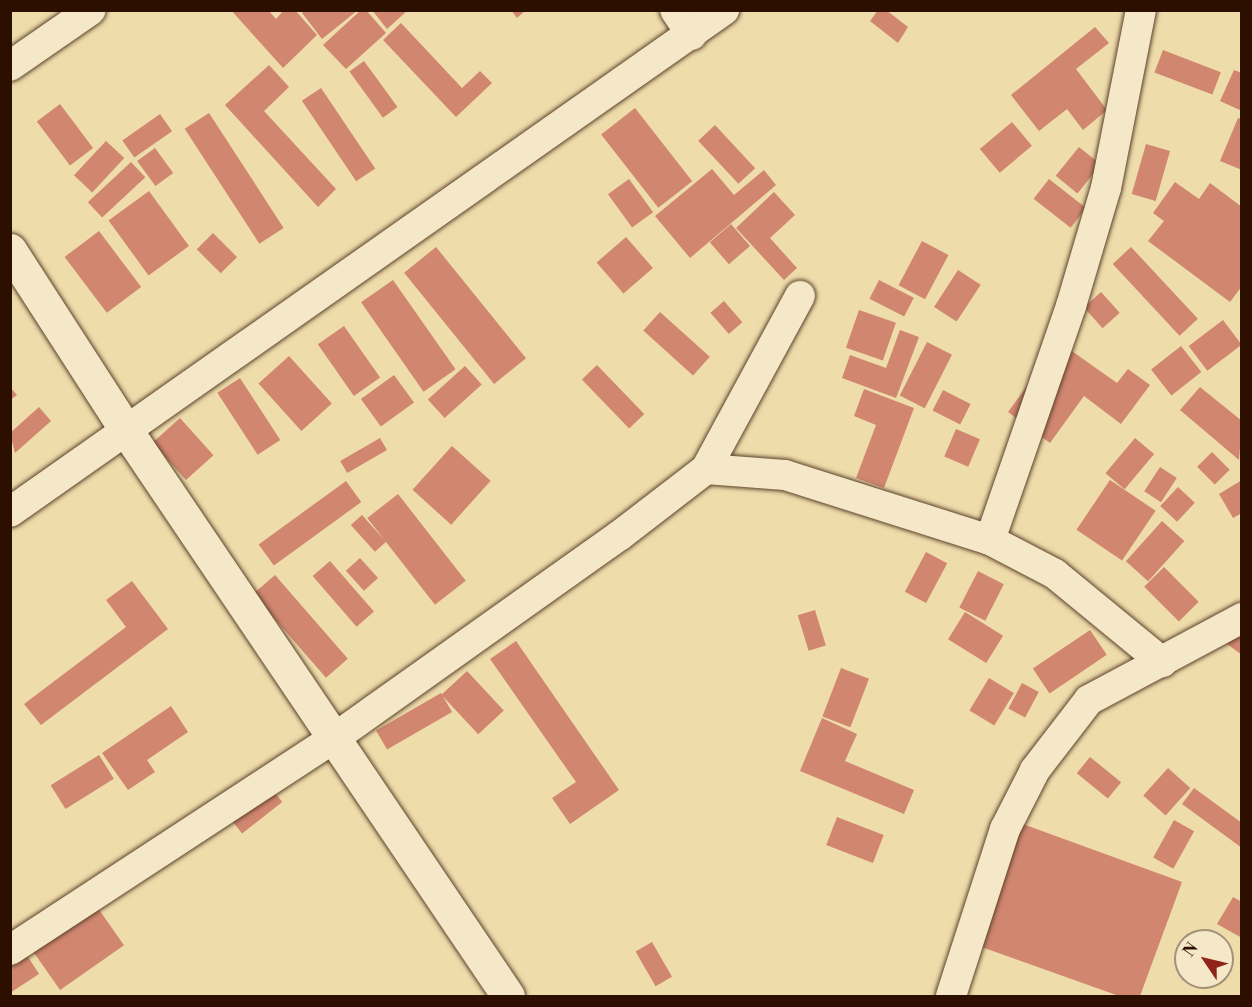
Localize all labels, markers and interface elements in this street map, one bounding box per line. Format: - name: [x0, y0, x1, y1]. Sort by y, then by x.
- north arrow: [1174, 929, 1234, 989]
- text: N: [1179, 939, 1203, 961]

